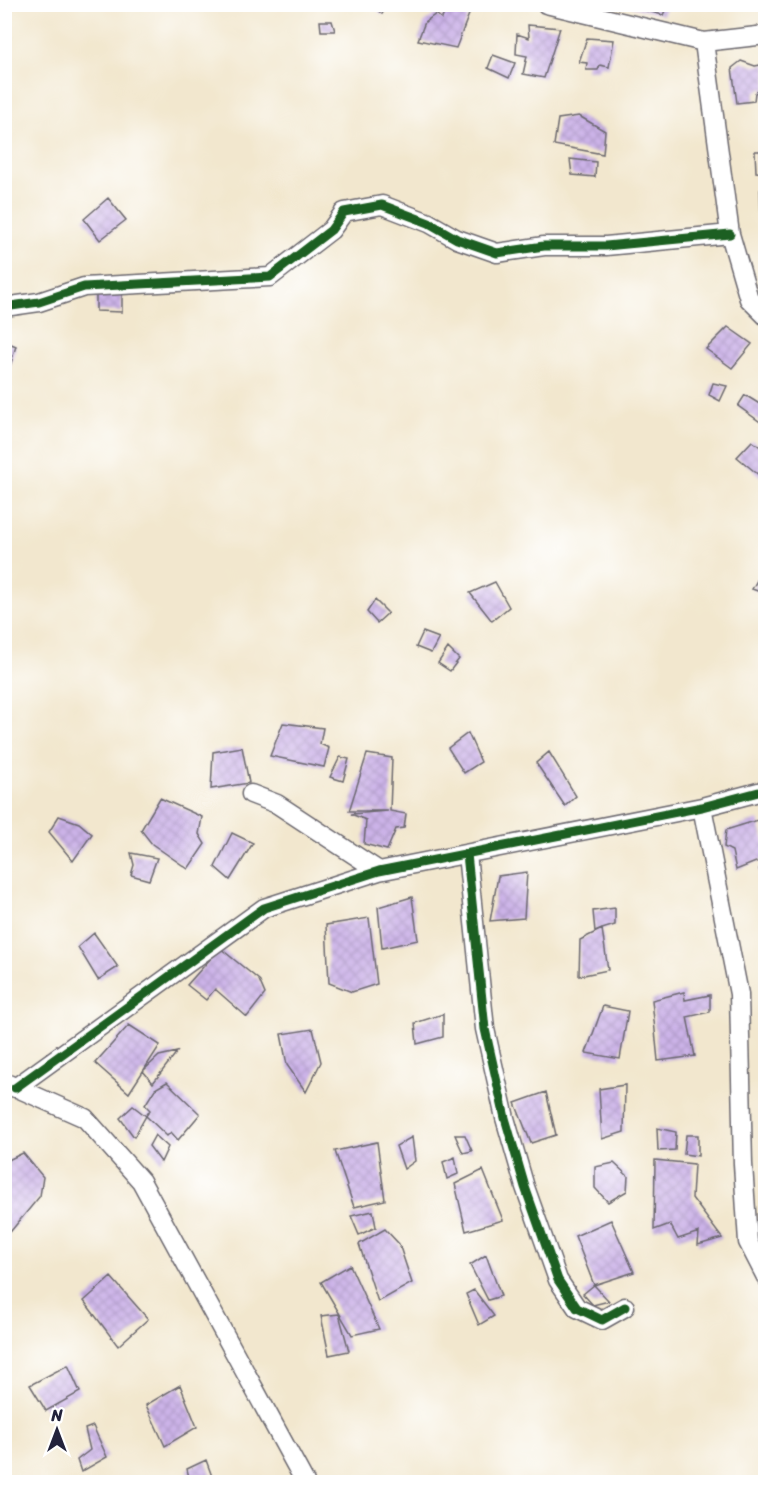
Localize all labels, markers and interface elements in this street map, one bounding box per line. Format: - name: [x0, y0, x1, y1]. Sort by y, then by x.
- north arrow: [27, 1400, 87, 1460]
- text: N: [50, 1401, 63, 1430]

